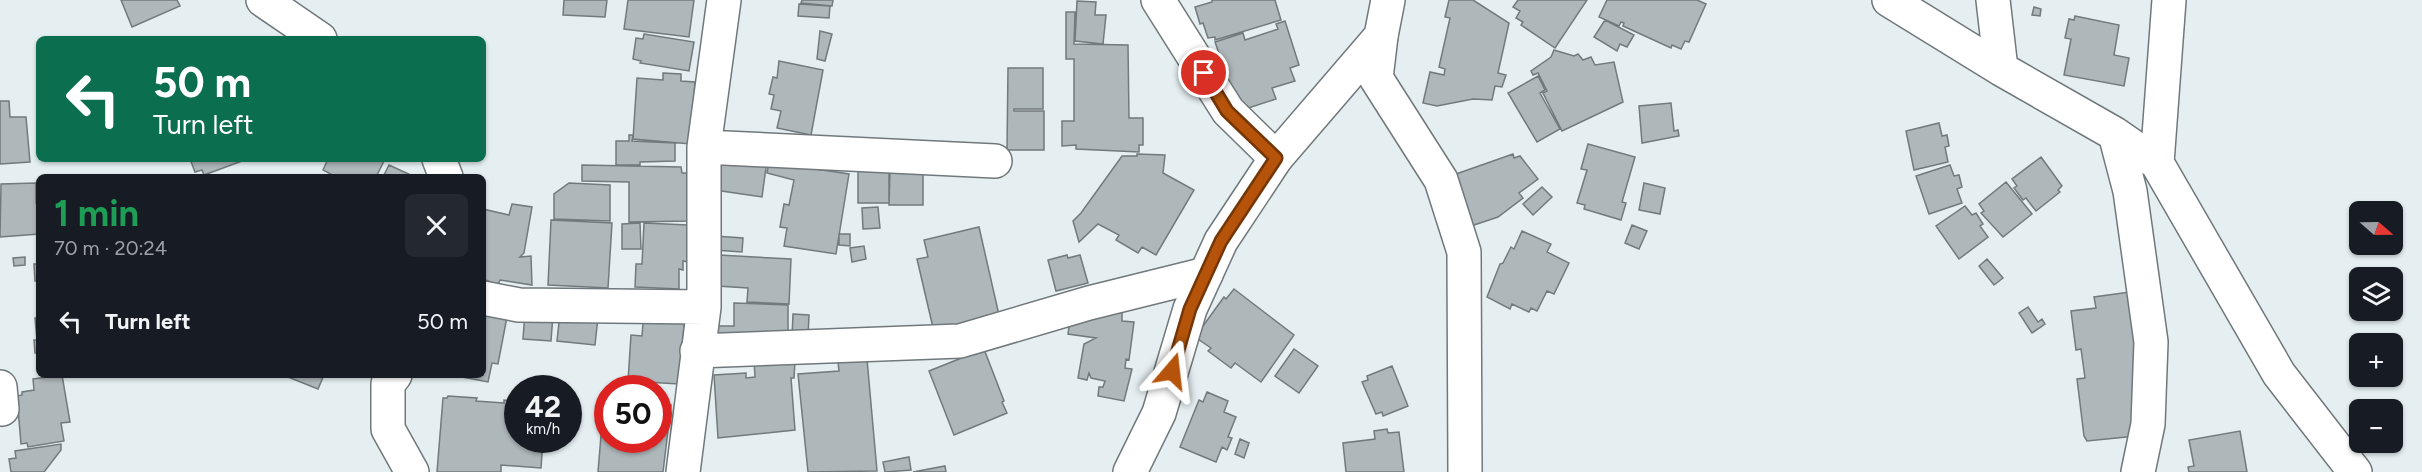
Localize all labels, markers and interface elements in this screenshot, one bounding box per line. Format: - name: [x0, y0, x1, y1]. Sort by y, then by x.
- pin: [1178, 47, 1229, 98]
- icon: arrive: [1187, 56, 1220, 89]
- text: 50 m: [153, 57, 251, 108]
- icon: left: [54, 60, 132, 138]
- text: Turn left: [153, 108, 253, 141]
- text: 1 min: [54, 192, 139, 235]
- button: close: [405, 194, 468, 257]
- north arrow: [2349, 201, 2403, 255]
- map controls: [2349, 201, 2403, 453]
- text: 70 m · 20:24: [54, 236, 167, 260]
- button: layers: [2349, 267, 2403, 321]
- icon: left: [54, 305, 87, 338]
- text: Turn left: [105, 308, 191, 335]
- text: 50 m: [417, 308, 468, 335]
- button: +: [2349, 333, 2403, 387]
- position arrow: [1140, 339, 1204, 403]
- speed limit sign: 50: [594, 375, 672, 453]
- text: 42: [525, 388, 561, 425]
- button: −: [2349, 399, 2403, 453]
- text: km/h: [526, 420, 560, 438]

